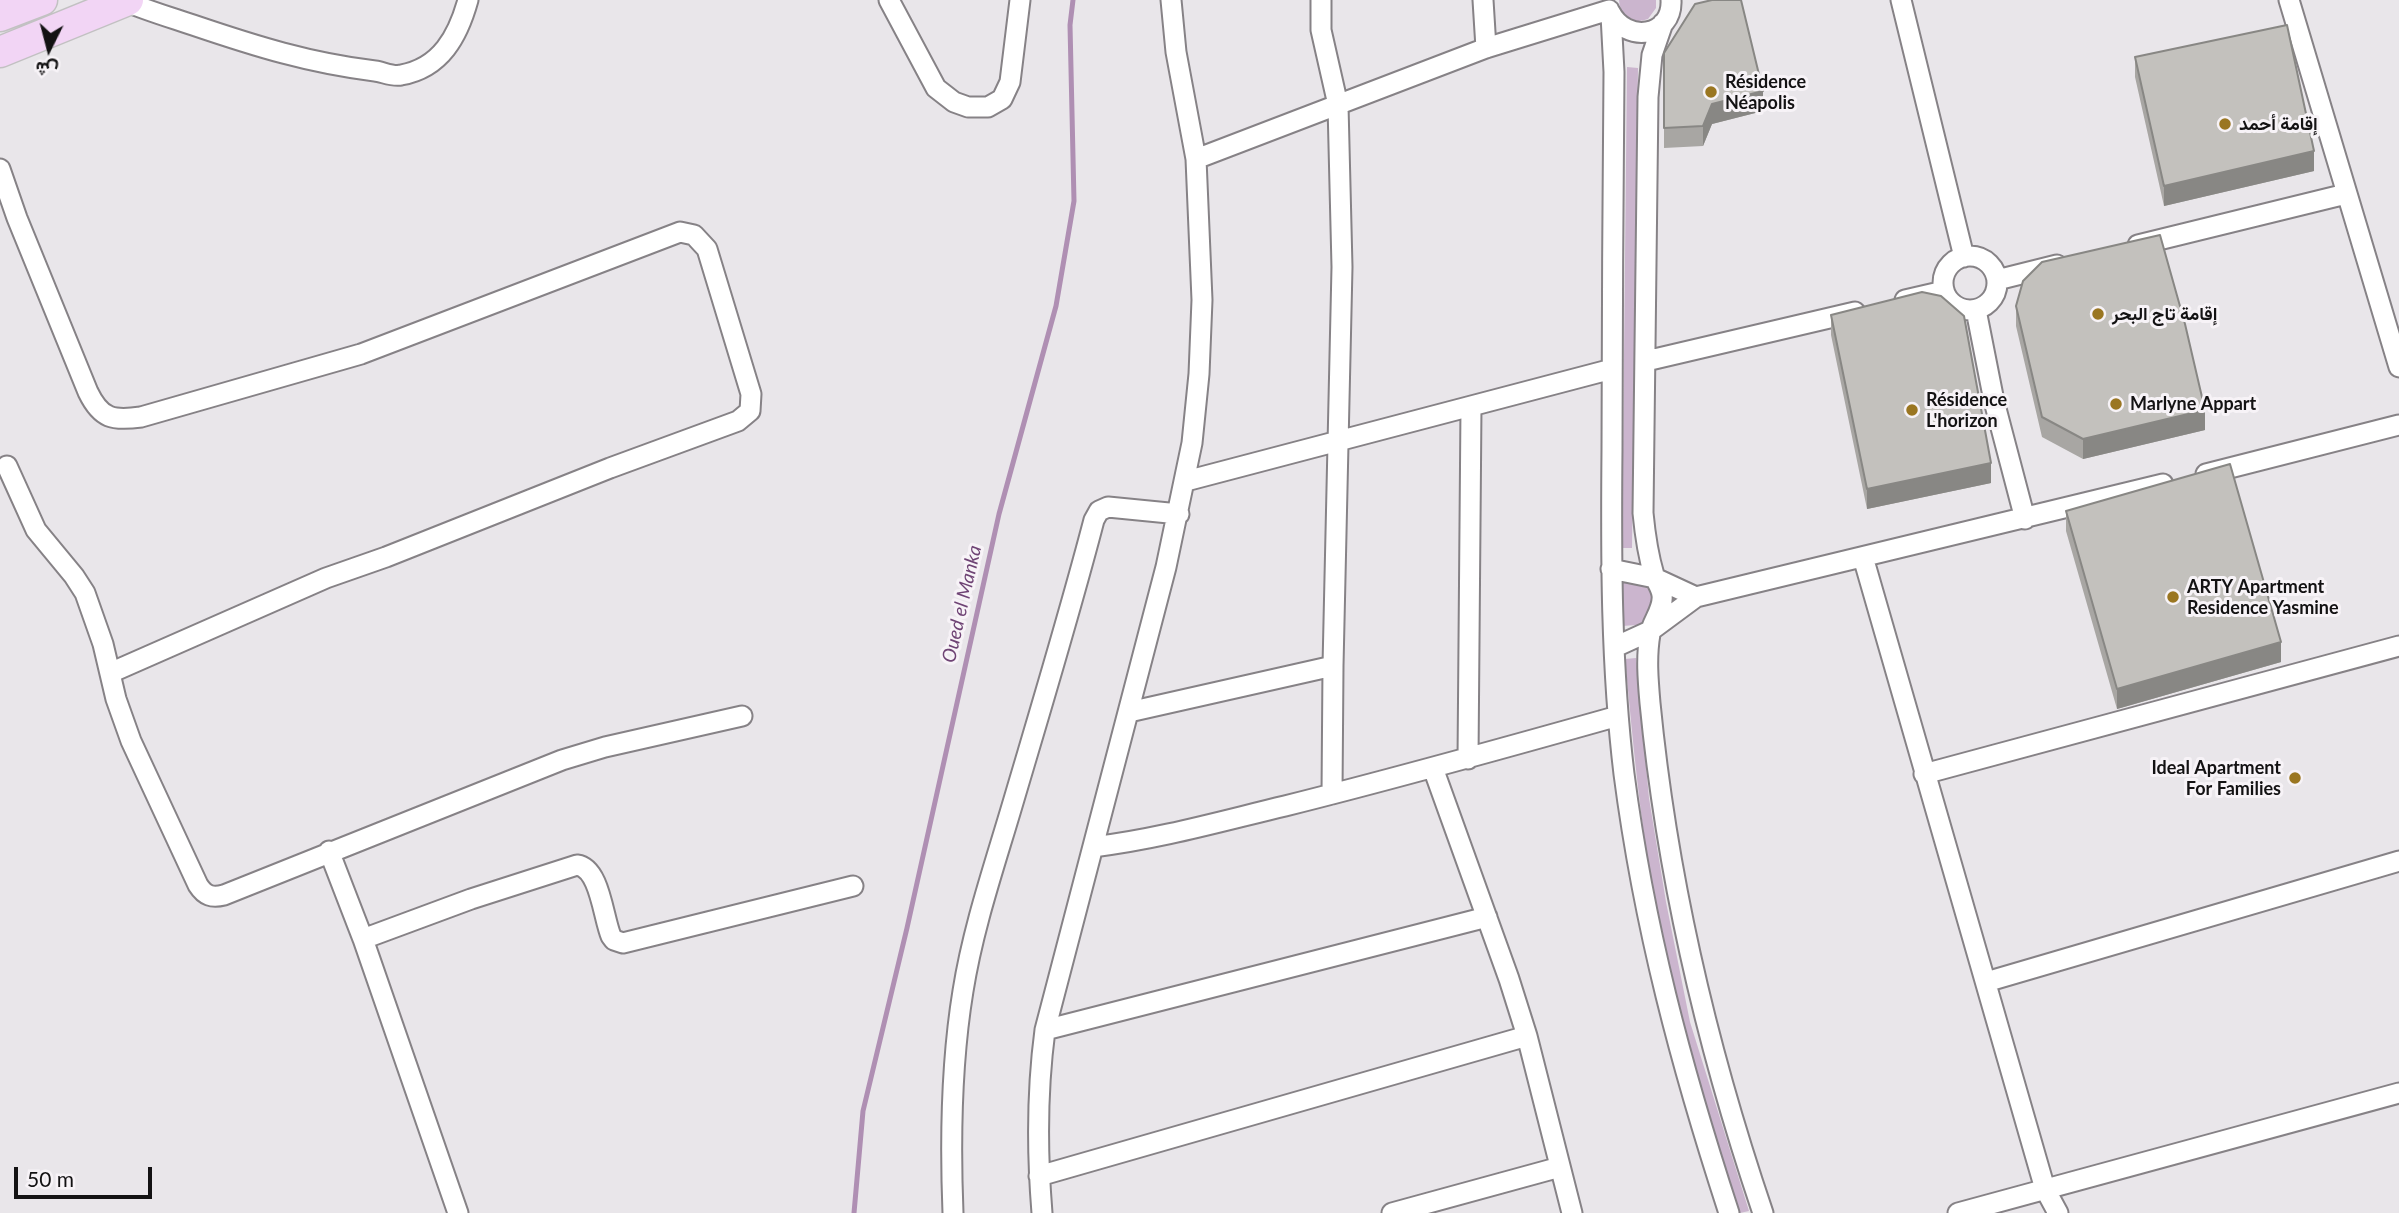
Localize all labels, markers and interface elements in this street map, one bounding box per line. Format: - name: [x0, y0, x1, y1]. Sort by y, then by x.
- north arrow: [14, 14, 84, 84]
- text: ش: [34, 58, 59, 83]
- place label: Résidence Néapolis: [1725, 71, 1806, 114]
- marker: Résidence Néapolis: [1703, 84, 1719, 100]
- place label: إقامة أحمد: [2239, 113, 2318, 135]
- marker: إقامة أحمد: [2217, 116, 2233, 132]
- place label: إقامة تاج البحر: [2112, 303, 2217, 325]
- marker: إقامة تاج البحر: [2090, 306, 2106, 322]
- place label: Résidence L'horizon: [1926, 389, 2007, 432]
- place label: Marlyne Appart: [2130, 393, 2256, 415]
- marker: Marlyne Appart: [2108, 396, 2124, 412]
- marker: Résidence L'horizon: [1904, 402, 1920, 418]
- water label: Oued el Manka: [937, 543, 987, 665]
- place label: ARTY Apartment Residence Yasmine: [2187, 576, 2339, 618]
- marker: ARTY Apartment Residence Yasmine: [2165, 589, 2181, 605]
- place label: Ideal Apartment For Families: [2151, 757, 2281, 800]
- marker: Ideal Apartment For Families: [2287, 770, 2303, 786]
- scale bar: [18, 1154, 156, 1198]
- text: 50 m: [27, 1166, 74, 1191]

